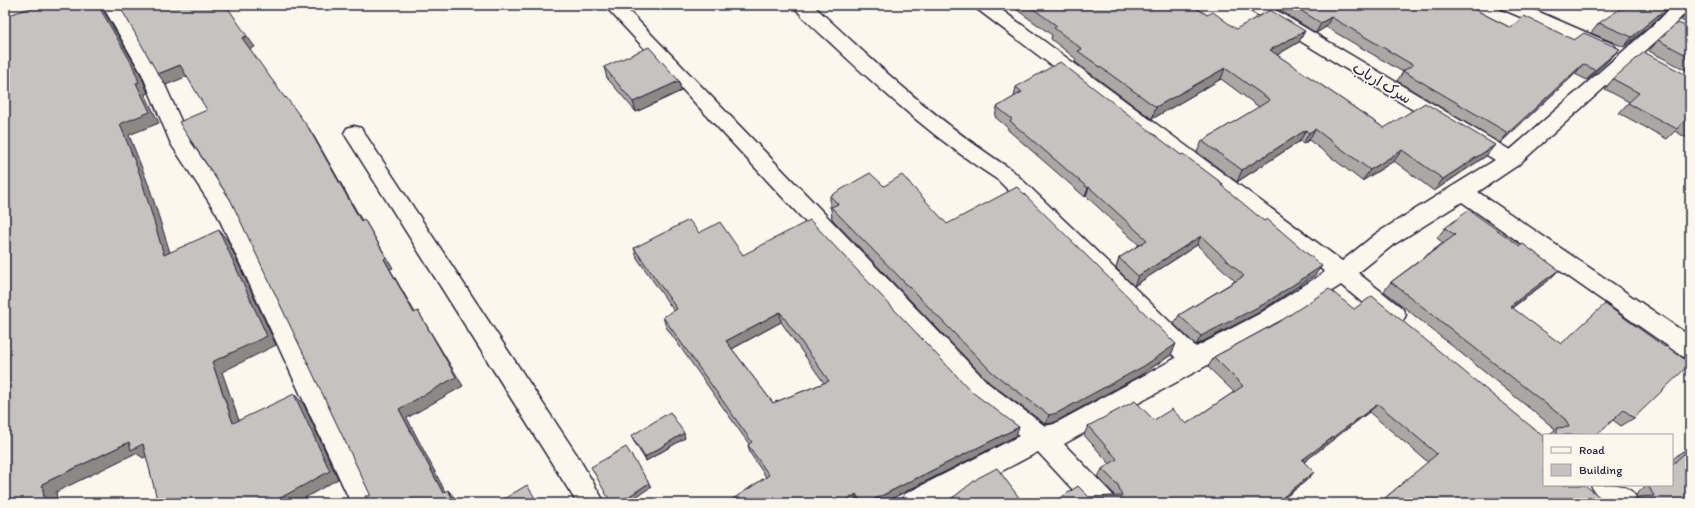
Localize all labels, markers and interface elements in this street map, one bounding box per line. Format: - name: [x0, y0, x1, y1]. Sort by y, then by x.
- street label: سرک ارباب: [1349, 58, 1415, 108]
- legend: [1543, 434, 1673, 486]
- text: Road: [1579, 443, 1605, 457]
- text: Building: [1579, 463, 1623, 477]

